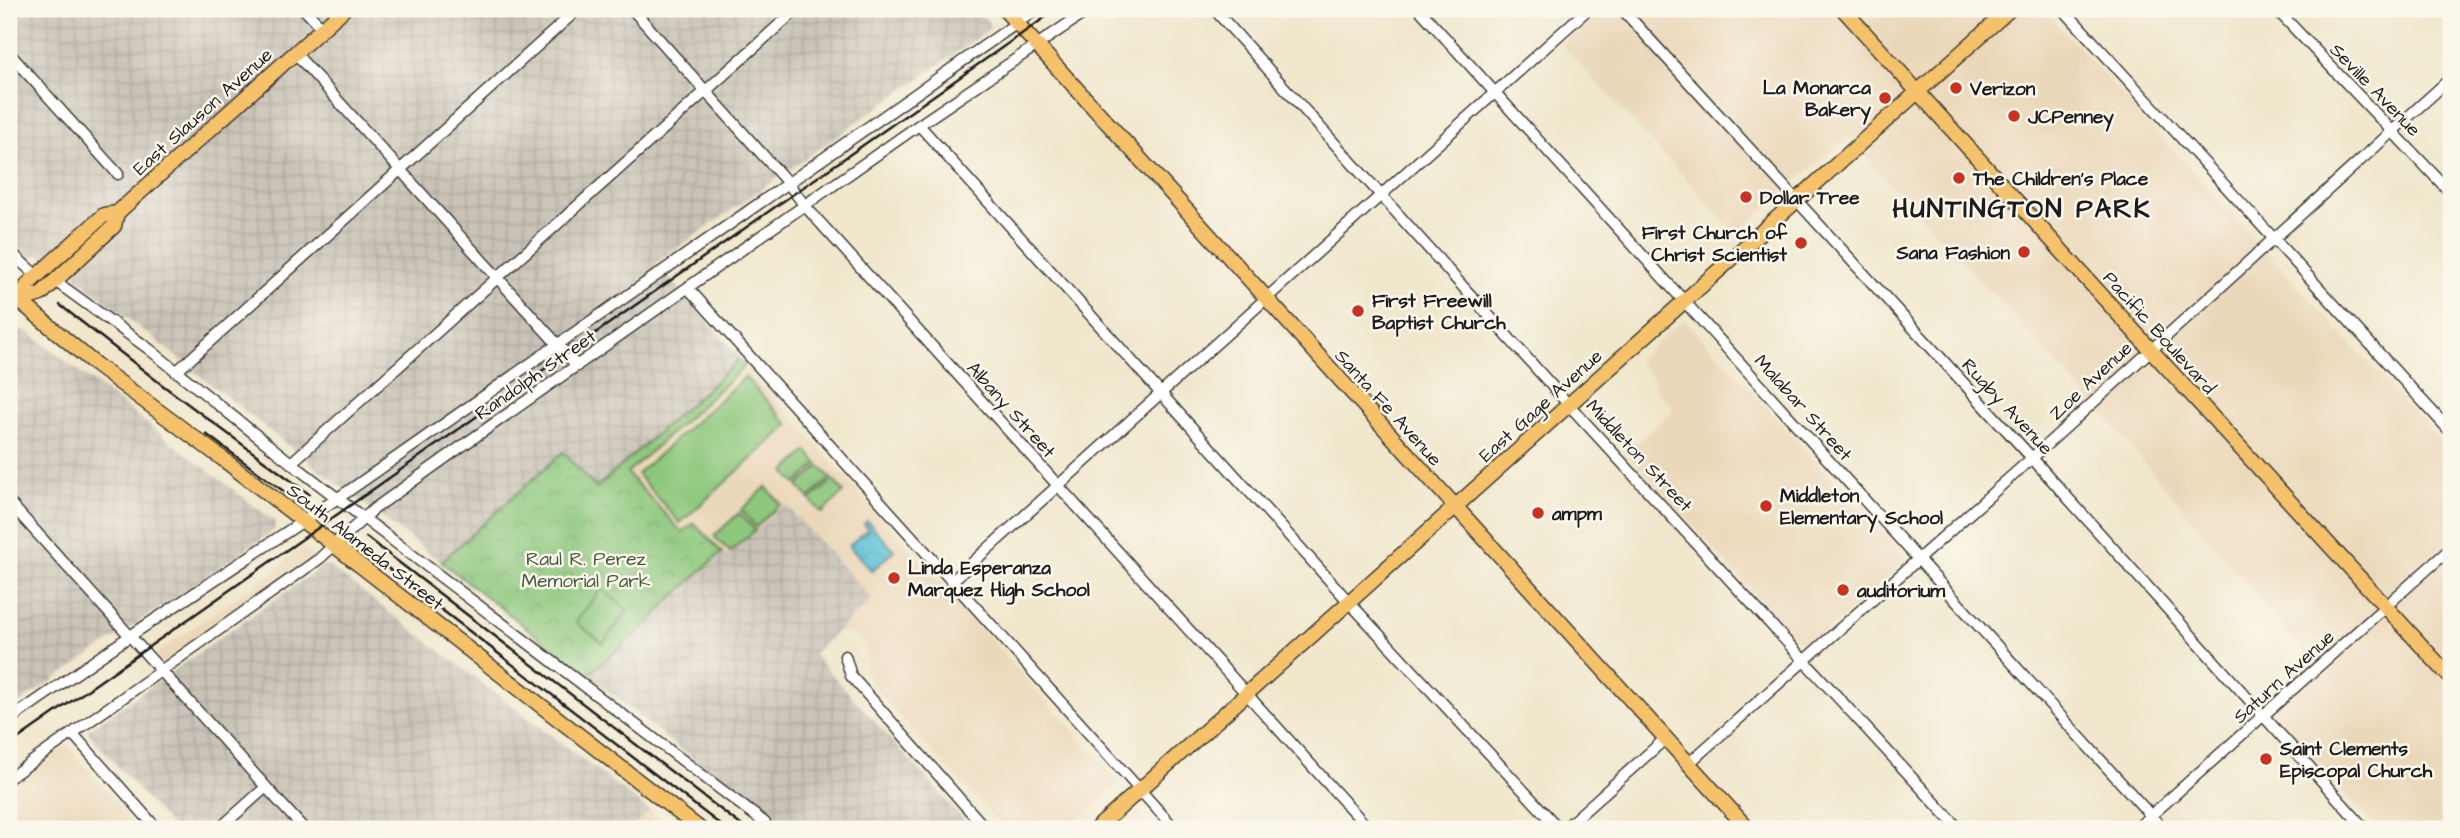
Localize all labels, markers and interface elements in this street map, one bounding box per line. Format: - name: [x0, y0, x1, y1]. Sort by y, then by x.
- street label: Seville Avenue: [2323, 37, 2427, 143]
- street label: East Slauson Avenue: [127, 42, 279, 182]
- place label: La Monarca Bakery: [1763, 75, 1872, 125]
- place label: Verizon: [1969, 76, 2036, 103]
- marker: Verizon: [1948, 80, 1964, 96]
- marker: La Monarca Bakery: [1877, 90, 1893, 106]
- place label: JCPenney: [2027, 104, 2114, 132]
- marker: JCPenney: [2006, 108, 2022, 124]
- place label: The Children's Place: [1972, 166, 2149, 193]
- marker: The Children's Place: [1951, 170, 1967, 186]
- place label: Dollar Tree: [1760, 185, 1860, 212]
- marker: Dollar Tree: [1738, 189, 1754, 205]
- district label: HUNTINGTON PARK: [1893, 191, 2151, 227]
- place label: First Church of Christ Scientist: [1642, 220, 1788, 269]
- marker: First Church of Christ Scientist: [1793, 235, 1809, 251]
- place label: Sana Fashion: [1896, 240, 2010, 267]
- marker: Sana Fashion: [2016, 244, 2032, 260]
- street label: Pacific Boulevard: [2096, 266, 2222, 401]
- place label: First Freewill Baptist Church: [1372, 288, 1506, 337]
- marker: First Freewill Baptist Church: [1350, 303, 1366, 319]
- street label: Randolph Street: [470, 323, 602, 427]
- street label: Zoe Avenue: [2043, 335, 2139, 427]
- street label: East Gage Avenue: [1473, 343, 1609, 470]
- street label: Santa Fe Avenue: [1328, 344, 1448, 472]
- street label: Malabar Street: [1748, 349, 1858, 467]
- street label: Rugby Avenue: [1954, 353, 2059, 462]
- street label: Albany Street: [959, 356, 1062, 465]
- street label: Middleton Street: [1579, 394, 1699, 519]
- street label: South Alameda Street: [281, 477, 450, 617]
- place label: Middleton Elementary School: [1780, 483, 1943, 533]
- marker: Middleton Elementary School: [1758, 498, 1774, 514]
- place label: ampm: [1551, 501, 1603, 528]
- marker: ampm: [1530, 505, 1546, 521]
- park label: Raul R. Perez Memorial Park: [521, 546, 651, 595]
- place label: Linda Esperanza Marquez High School: [908, 555, 1090, 605]
- marker: Linda Esperanza Marquez High School: [886, 570, 902, 586]
- place label: auditorium: [1856, 578, 1946, 605]
- marker: auditorium: [1835, 582, 1851, 598]
- street label: Saturn Avenue: [2227, 624, 2341, 730]
- place label: Saint Clements Episcopal Church: [2279, 736, 2433, 785]
- marker: Saint Clements Episcopal Church: [2258, 751, 2274, 767]

